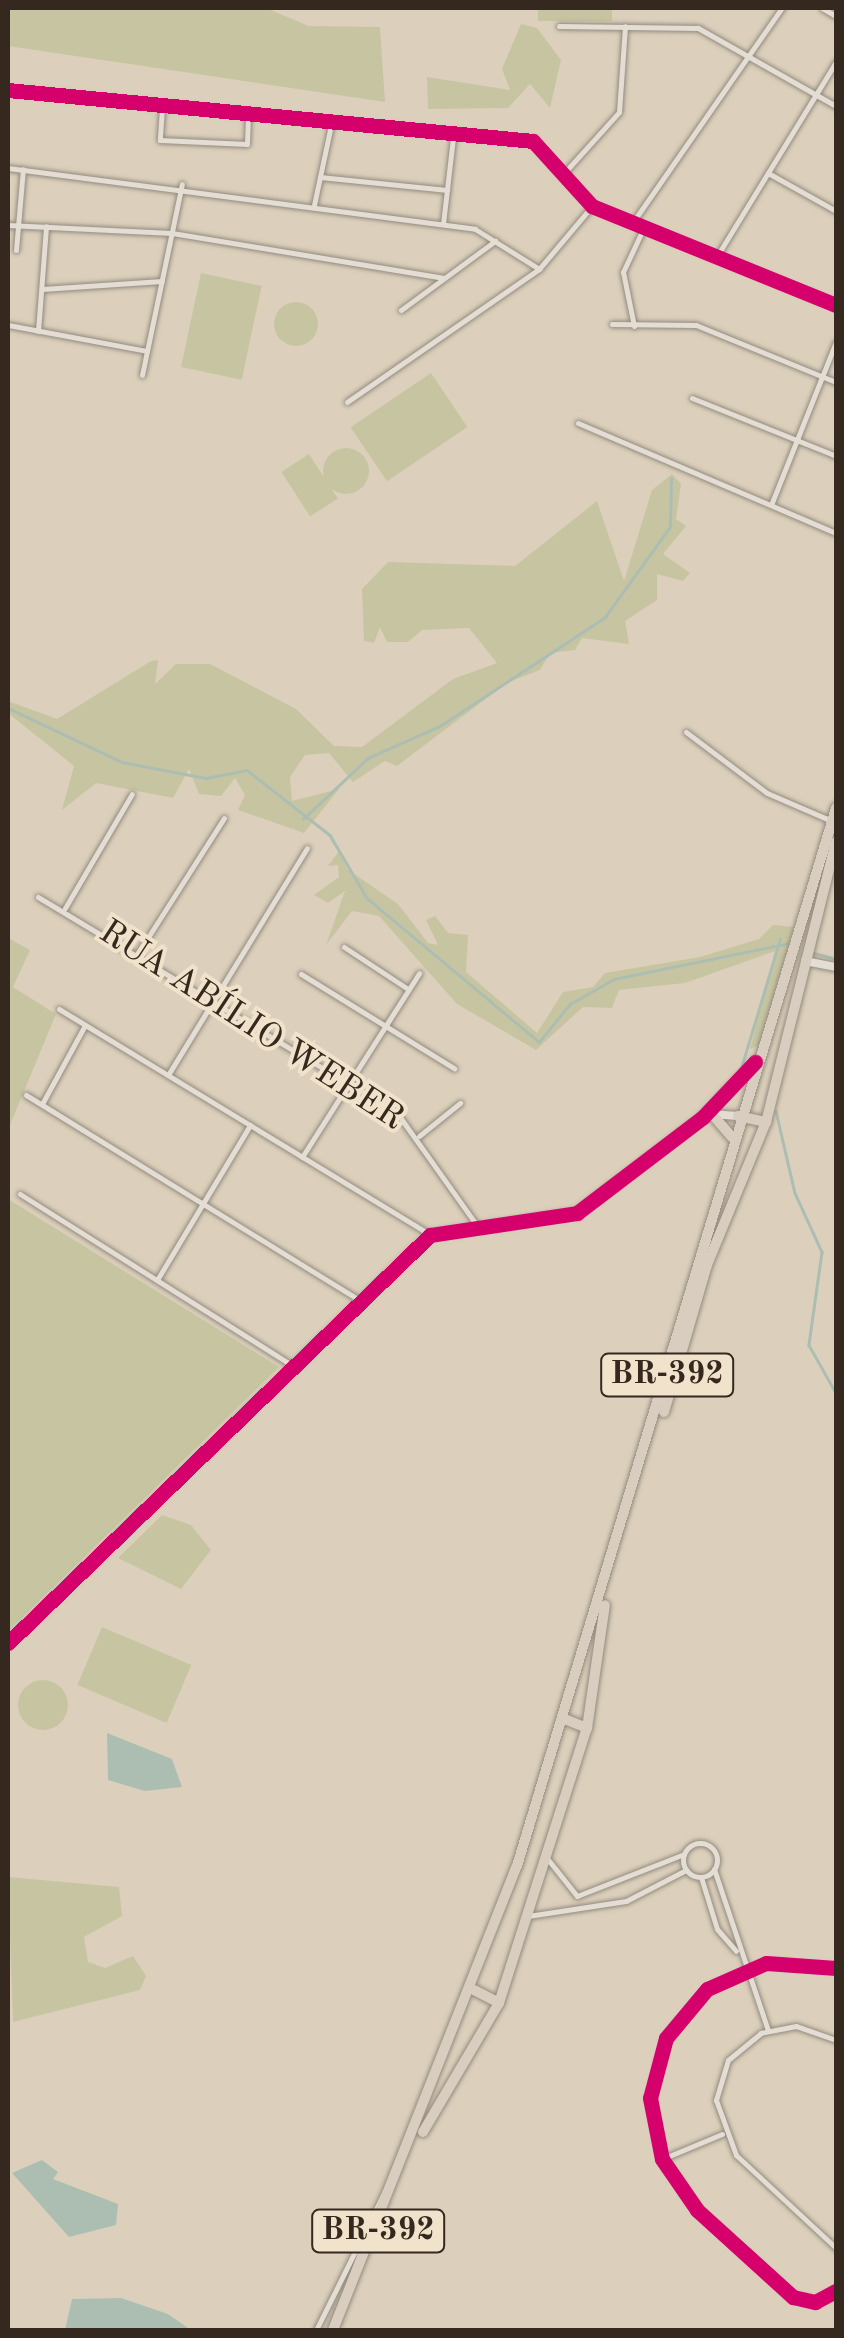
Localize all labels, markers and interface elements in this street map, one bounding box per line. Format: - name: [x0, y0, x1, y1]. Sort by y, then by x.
- street label: RUA ABÍLIO WEBER: [91, 912, 411, 1140]
- road number: BR-392: [600, 1348, 734, 1402]
- road number: BR-392: [310, 2204, 446, 2258]

